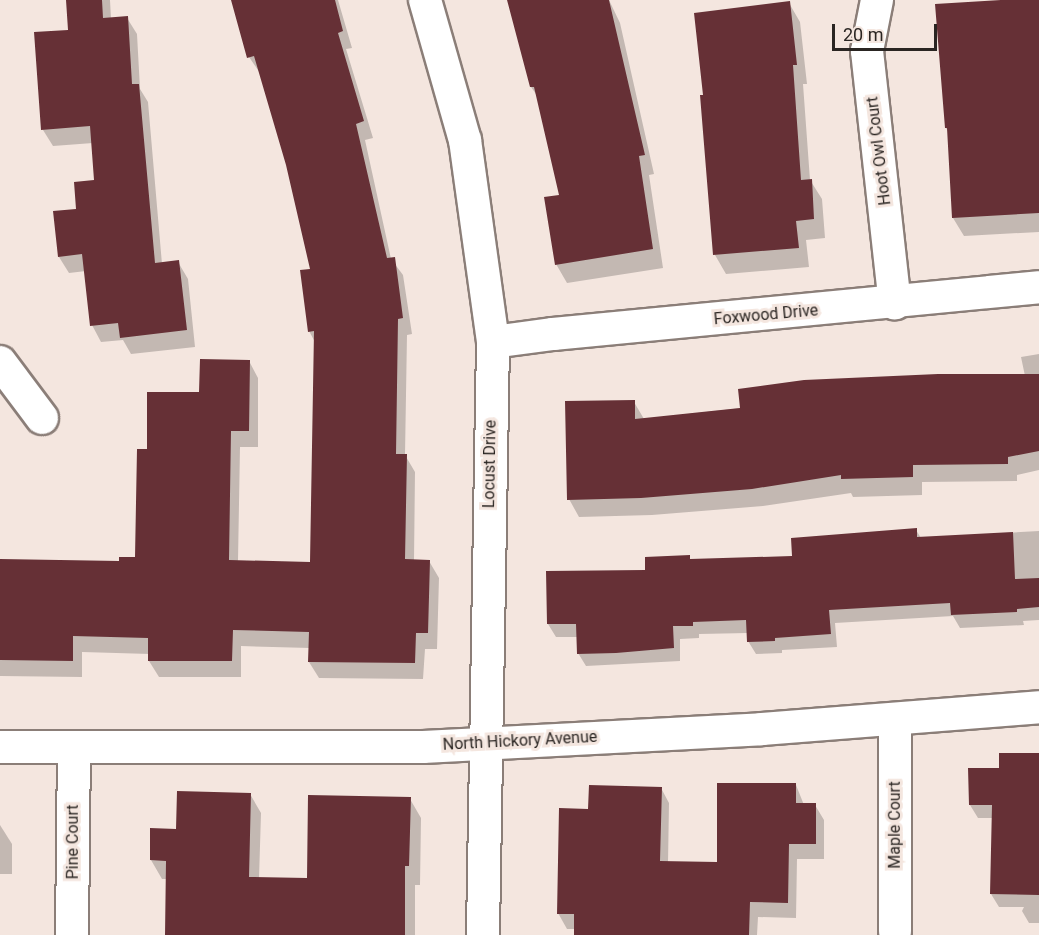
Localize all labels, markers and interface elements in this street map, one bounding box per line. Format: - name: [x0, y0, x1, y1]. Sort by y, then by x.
- scale bar: [835, 12, 940, 50]
- text: 20 m: [843, 24, 883, 45]
- street label: Hoot Owl Court: [863, 96, 895, 206]
- street label: Foxwood Drive: [713, 301, 819, 329]
- street label: Locust Drive: [480, 420, 500, 508]
- street label: North Hickory Avenue: [442, 727, 598, 755]
- street label: Maple Court: [885, 781, 905, 869]
- street label: Pine Court: [63, 805, 83, 879]

